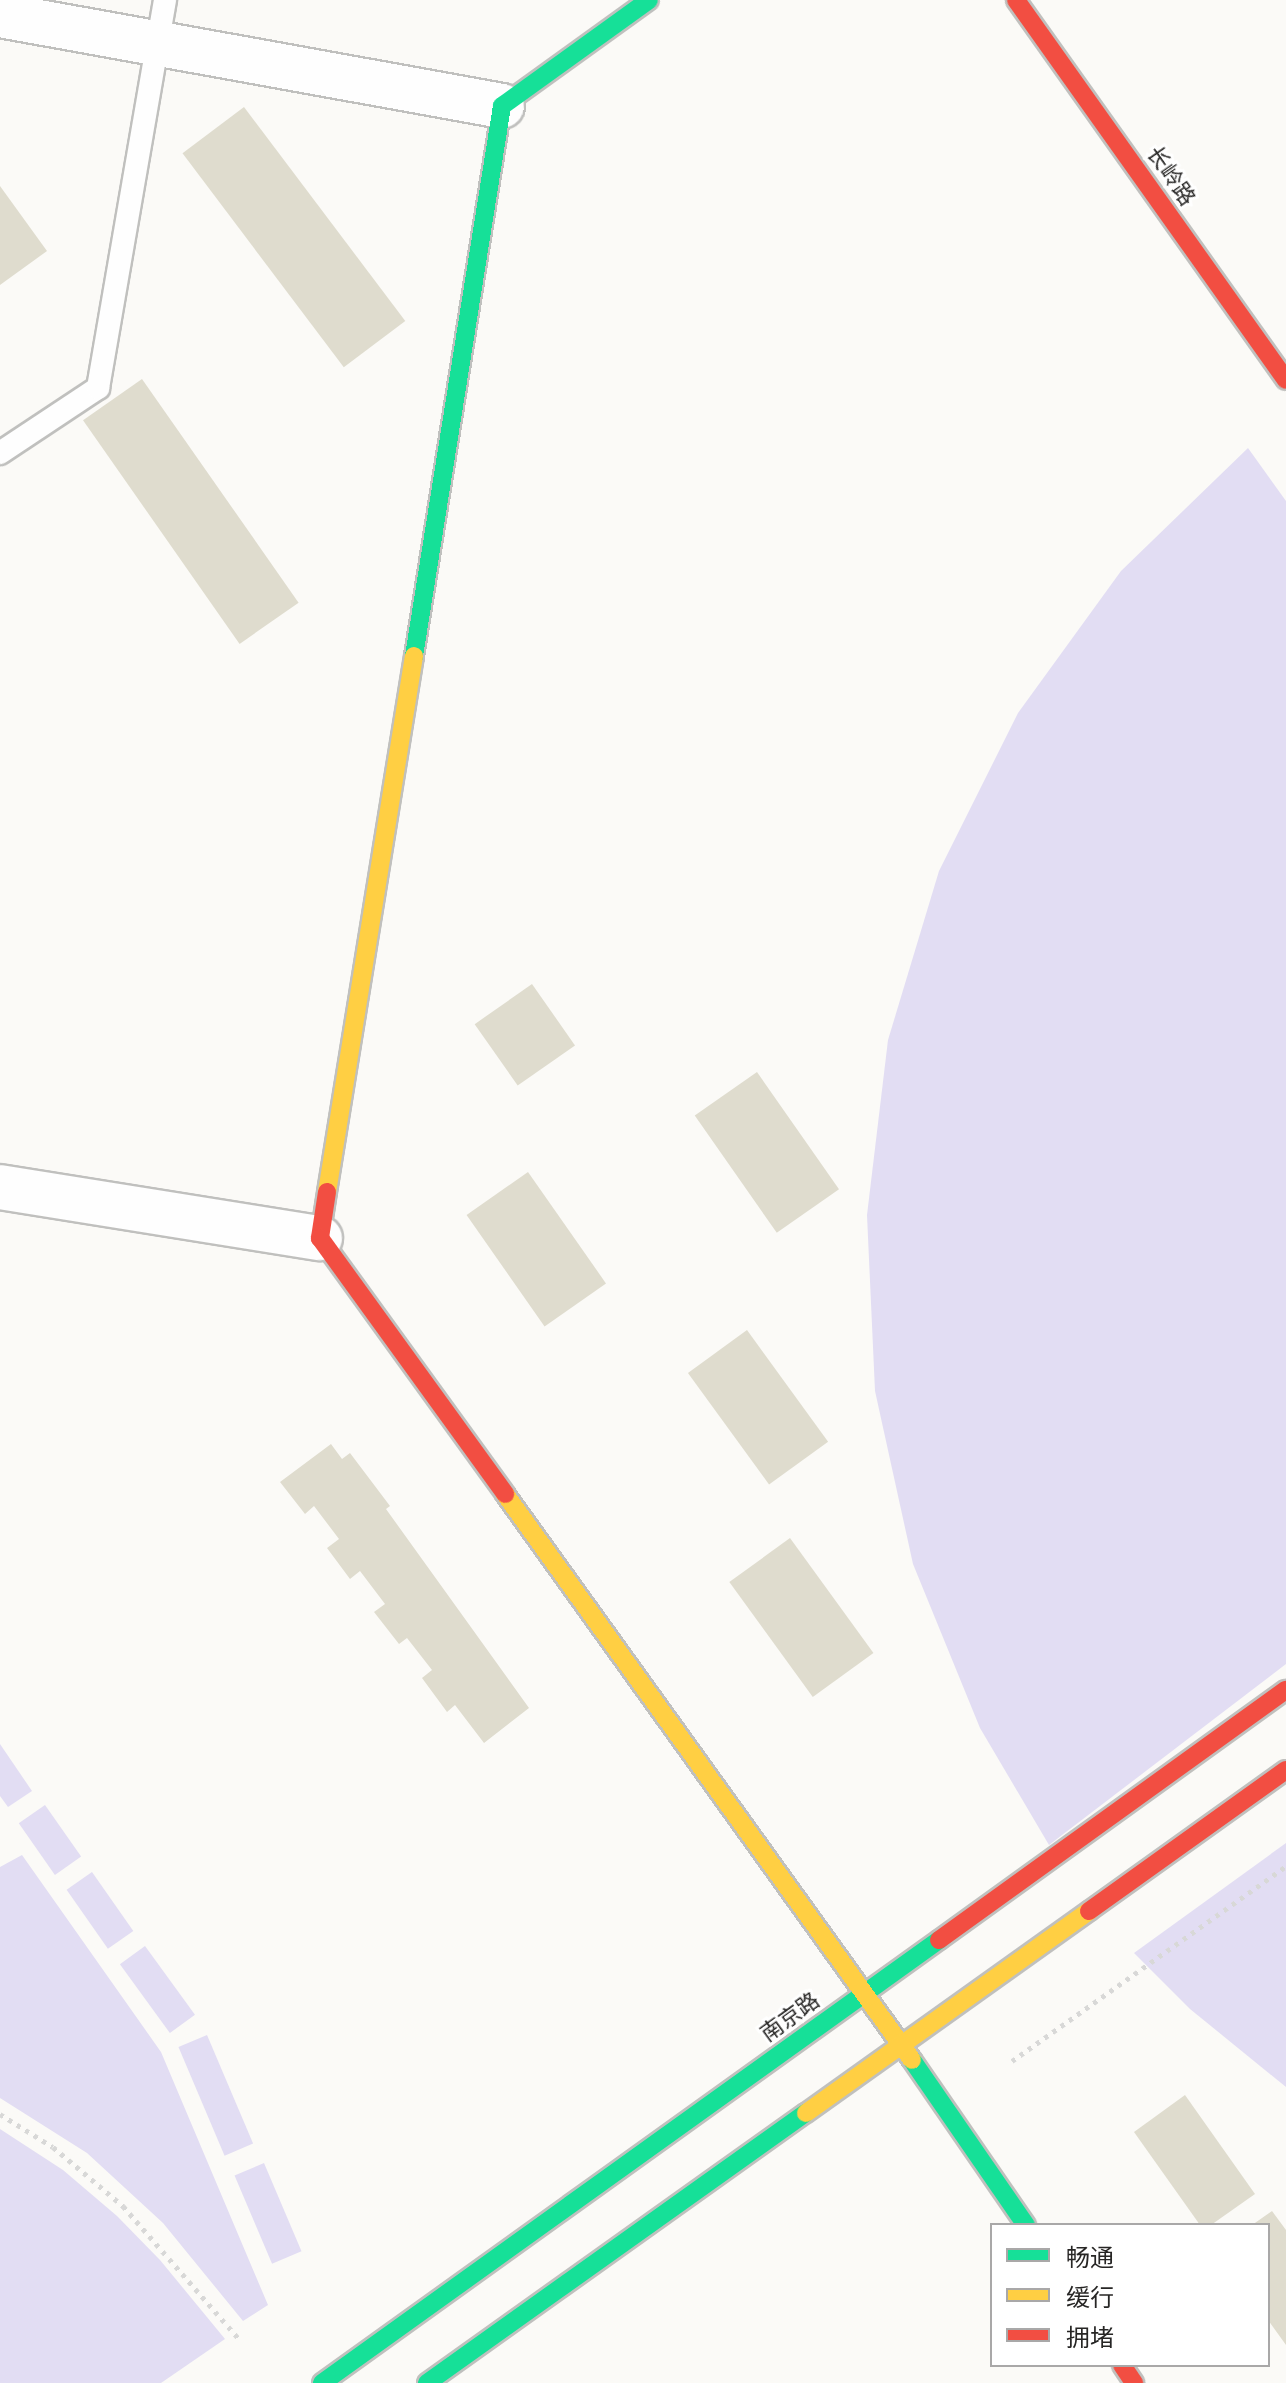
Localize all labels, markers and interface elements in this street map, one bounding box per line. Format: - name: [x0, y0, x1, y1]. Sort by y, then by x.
- street label: 长岭路: [1141, 141, 1201, 211]
- street label: 南京路: [756, 1987, 824, 2047]
- legend: [990, 2223, 1270, 2367]
- text: 畅通: [1066, 2243, 1114, 2272]
- text: 缓行: [1066, 2283, 1114, 2312]
- text: 拥堵: [1066, 2323, 1114, 2352]

